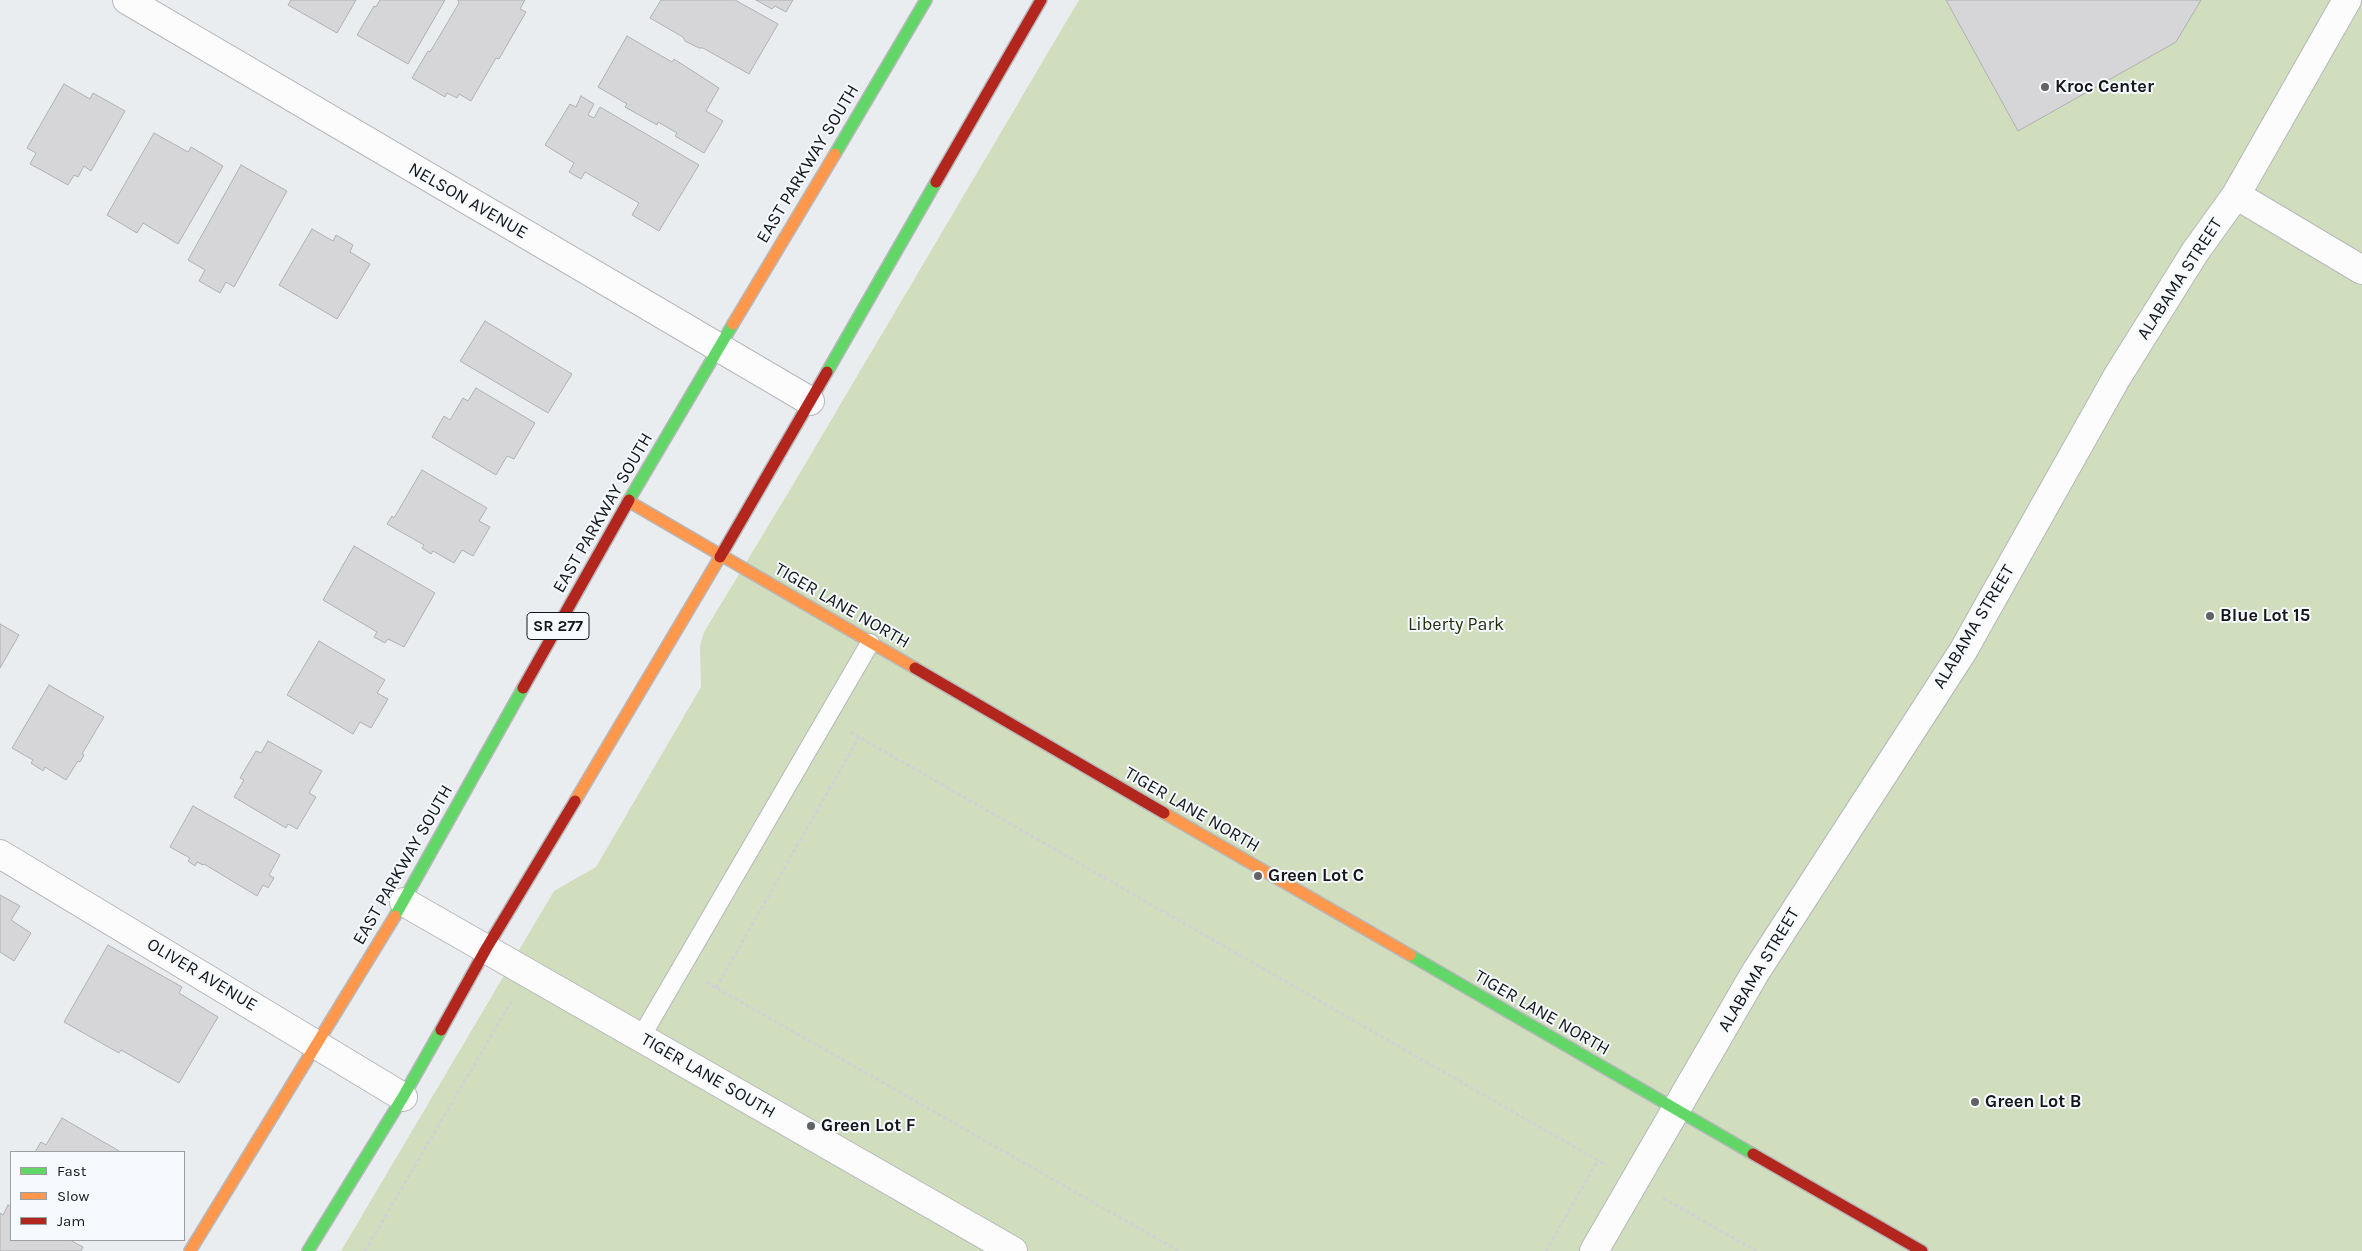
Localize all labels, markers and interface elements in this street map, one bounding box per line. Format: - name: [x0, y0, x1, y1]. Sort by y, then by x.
- place label: Kroc Center: [2055, 76, 2154, 98]
- street label: EAST PARKWAY SOUTH: [752, 81, 864, 247]
- marker: Kroc Center: [2039, 81, 2051, 93]
- street label: NELSON AVENUE: [404, 158, 532, 244]
- street label: ALABAMA STREET: [2133, 214, 2227, 344]
- street label: EAST PARKWAY SOUTH: [548, 429, 658, 597]
- street label: TIGER LANE NORTH: [771, 559, 913, 653]
- street label: ALABAMA STREET: [1929, 561, 2019, 693]
- place label: Blue Lot 15: [2220, 605, 2310, 627]
- marker: Blue Lot 15: [2204, 610, 2216, 622]
- road number: SR 277: [527, 612, 589, 640]
- park label: Liberty Park: [1408, 614, 1504, 636]
- street label: TIGER LANE NORTH: [1121, 763, 1263, 857]
- street label: EAST PARKWAY SOUTH: [348, 781, 458, 949]
- place label: Green Lot C: [1268, 865, 1364, 887]
- marker: Green Lot C: [1252, 870, 1264, 882]
- street label: ALABAMA STREET: [1714, 904, 1804, 1036]
- street label: OLIVER AVENUE: [143, 934, 261, 1016]
- street label: TIGER LANE NORTH: [1471, 966, 1613, 1060]
- street label: TIGER LANE SOUTH: [637, 1029, 779, 1123]
- place label: Green Lot B: [1985, 1091, 2081, 1113]
- marker: Green Lot B: [1969, 1096, 1981, 1108]
- place label: Green Lot F: [821, 1115, 916, 1137]
- marker: Green Lot F: [805, 1120, 817, 1132]
- legend: [10, 1151, 185, 1241]
- text: Fast: [57, 1162, 86, 1180]
- text: Slow: [57, 1187, 89, 1205]
- text: Jam: [57, 1212, 85, 1230]

